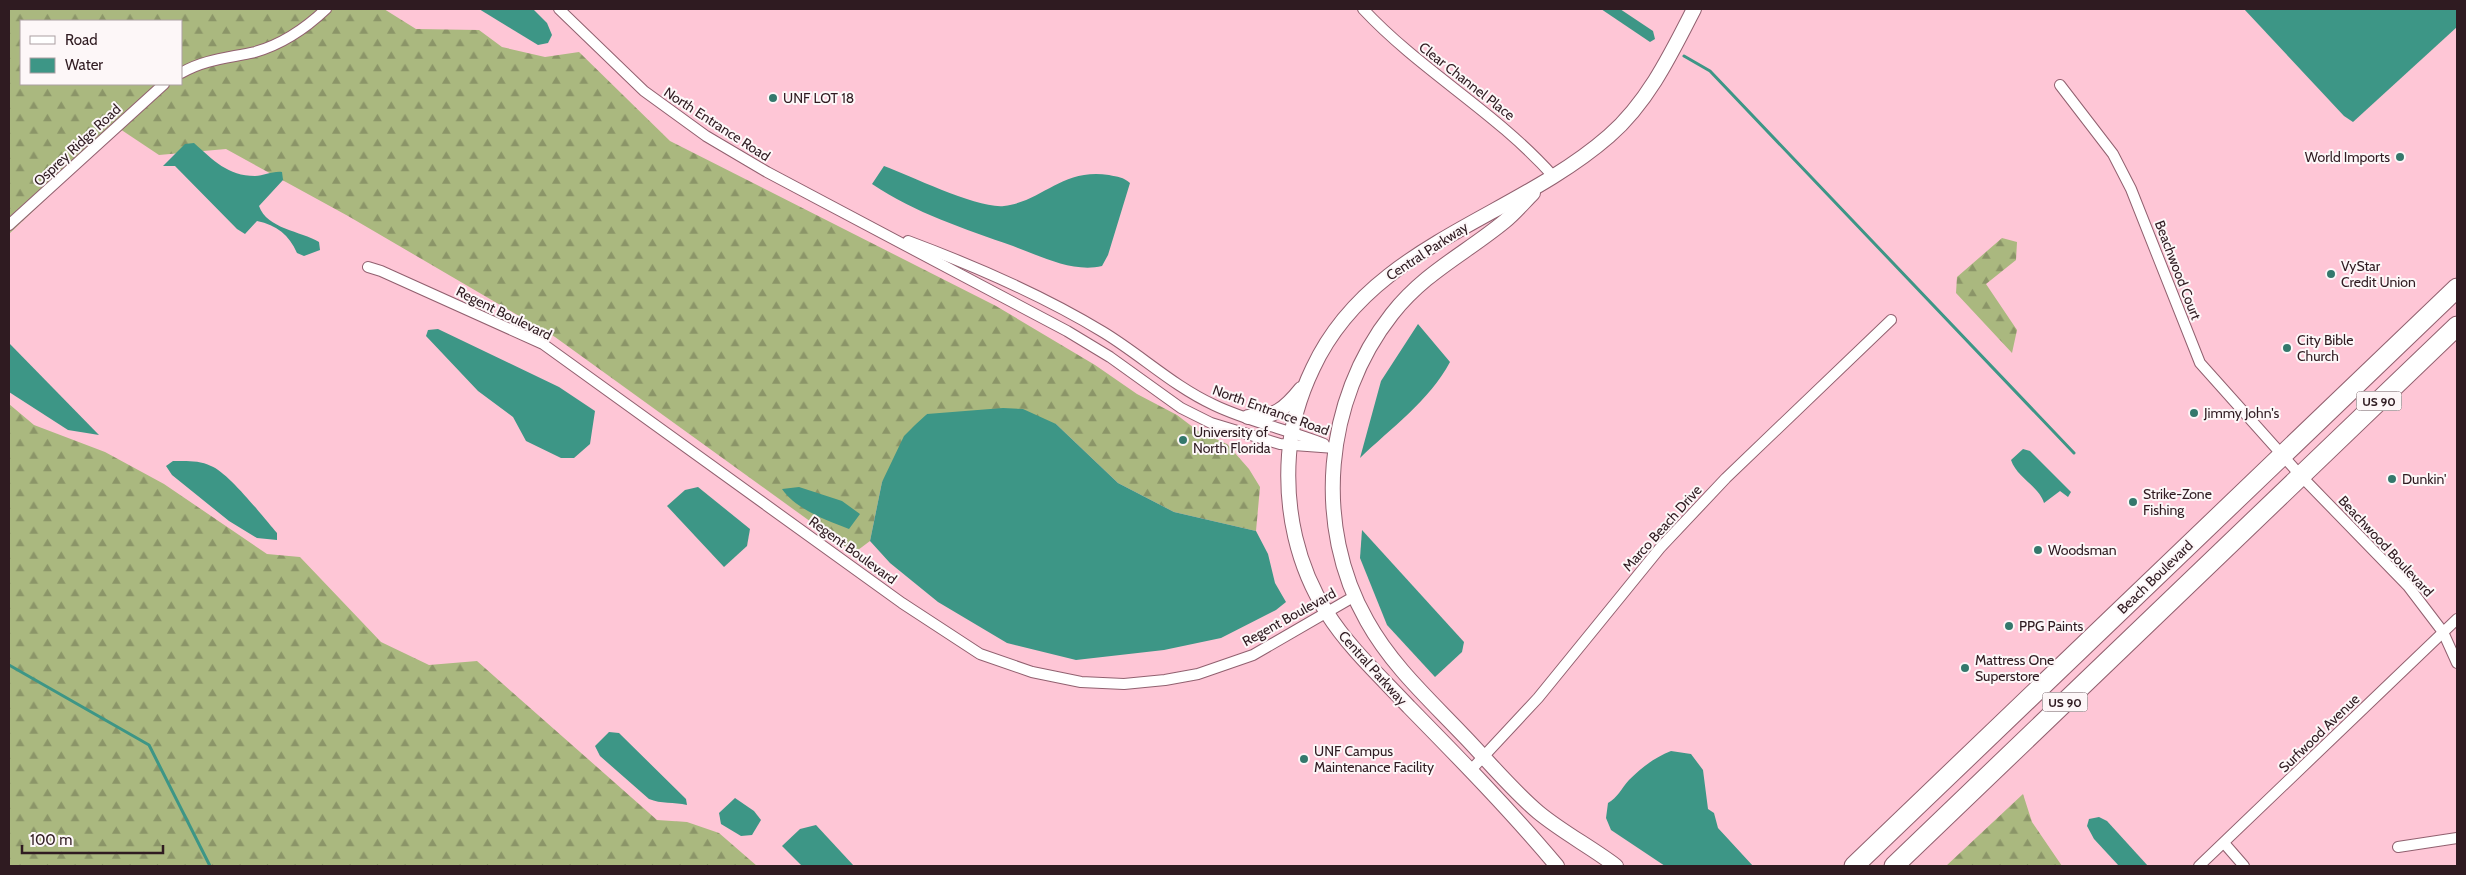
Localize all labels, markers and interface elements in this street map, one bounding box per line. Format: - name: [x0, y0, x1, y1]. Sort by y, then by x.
- legend: [20, 20, 182, 85]
- text: Road: [65, 31, 98, 49]
- street label: Clear Channel Place: [1415, 38, 1519, 124]
- text: Water: [65, 56, 103, 74]
- street label: North Entrance Road: [660, 83, 774, 165]
- place label: UNF LOT 18: [783, 89, 854, 107]
- marker: UNF LOT 18: [767, 92, 779, 104]
- street label: Osprey Ridge Road: [30, 100, 124, 190]
- place label: World Imports: [2305, 148, 2390, 166]
- marker: World Imports: [2394, 151, 2406, 163]
- street label: Central Parkway: [1383, 218, 1471, 284]
- street label: Beachwood Court: [2151, 218, 2205, 323]
- place label: VyStar Credit Union: [2341, 257, 2416, 291]
- marker: VyStar Credit Union: [2325, 268, 2337, 280]
- street label: Regent Boulevard: [453, 282, 555, 344]
- place label: City Bible Church: [2297, 331, 2353, 365]
- marker: City Bible Church: [2281, 342, 2293, 354]
- street label: North Entrance Road: [1210, 380, 1332, 440]
- road number: US 90: [2356, 392, 2402, 411]
- place label: Jimmy John's: [2203, 404, 2279, 422]
- marker: Jimmy John's: [2188, 407, 2200, 419]
- place label: University of North Florida: [1193, 423, 1271, 457]
- marker: University of North Florida: [1177, 434, 1189, 446]
- place label: Dunkin': [2402, 470, 2446, 488]
- marker: Dunkin': [2386, 473, 2398, 485]
- street label: Marco Beach Drive: [1618, 481, 1706, 575]
- place label: Strike-Zone Fishing: [2143, 485, 2212, 519]
- street label: Beachwood Boulevard: [2334, 492, 2438, 600]
- marker: Strike-Zone Fishing: [2127, 496, 2139, 508]
- street label: Regent Boulevard: [806, 512, 900, 588]
- street label: Beach Boulevard: [2113, 536, 2197, 618]
- place label: Woodsman: [2048, 541, 2117, 559]
- marker: Woodsman: [2032, 544, 2044, 556]
- street label: Regent Boulevard: [1239, 584, 1339, 650]
- place label: PPG Paints: [2019, 617, 2084, 635]
- marker: PPG Paints: [2003, 620, 2015, 632]
- street label: Central Parkway: [1335, 627, 1411, 709]
- place label: Mattress One Superstore: [1975, 651, 2054, 685]
- marker: Mattress One Superstore: [1959, 662, 1971, 674]
- street label: Surfwood Avenue: [2275, 690, 2363, 776]
- road number: US 90: [2042, 692, 2088, 712]
- place label: UNF Campus Maintenance Facility: [1314, 742, 1434, 776]
- marker: UNF Campus Maintenance Facility: [1298, 753, 1310, 765]
- scale bar: [22, 822, 164, 854]
- text: 100 m: [30, 831, 72, 849]

